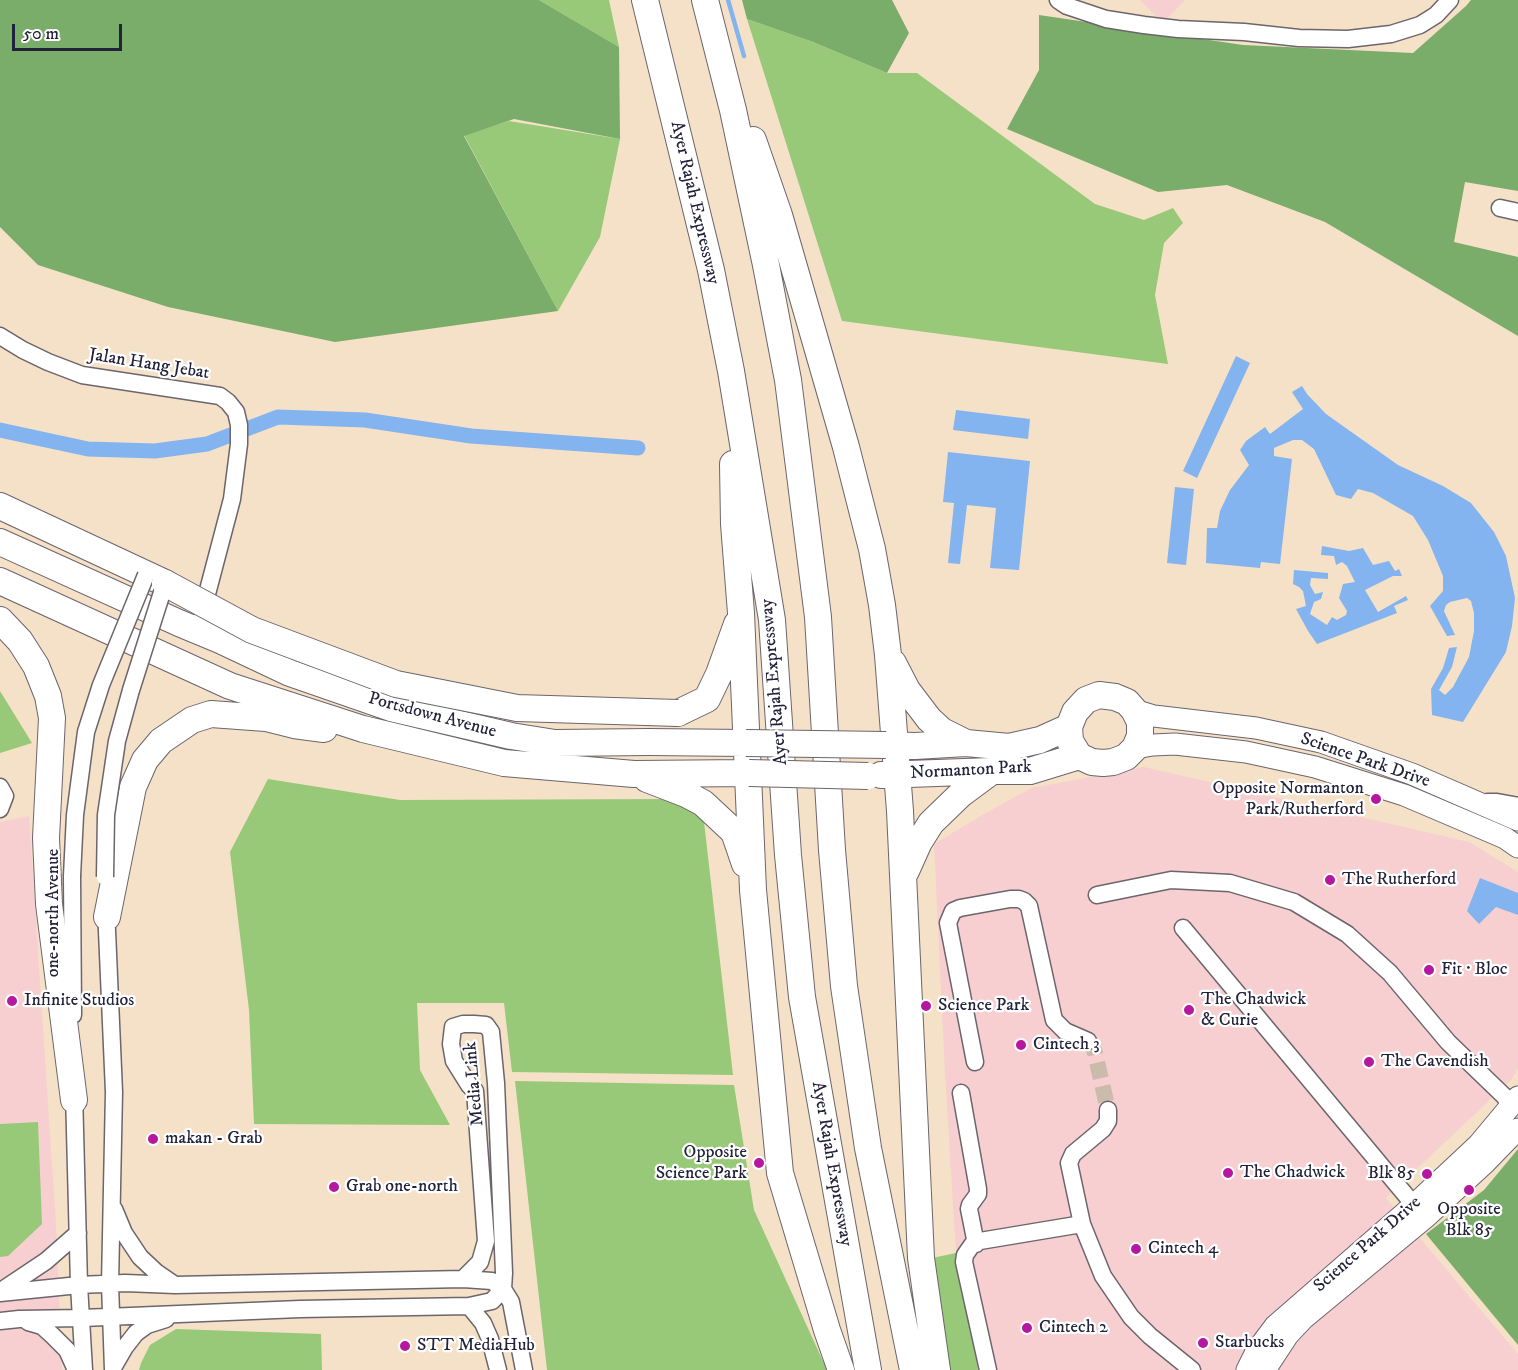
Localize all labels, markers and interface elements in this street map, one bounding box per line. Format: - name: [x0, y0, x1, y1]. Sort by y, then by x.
- scale bar: [15, 12, 124, 50]
- text: 50 m: [23, 23, 59, 45]
- street label: Ayer Rajah Expressway: [665, 119, 723, 287]
- street label: Jalan Hang Jebat: [87, 345, 211, 385]
- street label: Ayer Rajah Expressway: [757, 598, 793, 766]
- street label: Portsdown Avenue: [366, 689, 498, 743]
- street label: Science Park Drive: [1298, 729, 1432, 793]
- street label: Normanton Park: [910, 757, 1032, 785]
- place label: Opposite Normanton Park/Rutherford: [1213, 778, 1364, 820]
- marker: Opposite Normanton Park/Rutherford: [1369, 792, 1383, 806]
- street label: one-north Avenue: [43, 849, 65, 977]
- place label: The Rutherford: [1342, 869, 1456, 891]
- marker: The Rutherford: [1323, 873, 1337, 887]
- place label: Fit · Bloc: [1441, 959, 1508, 981]
- marker: Fit · Bloc: [1422, 963, 1436, 977]
- place label: The Chadwick & Curie: [1201, 989, 1306, 1032]
- place label: Infinite Studios: [24, 990, 134, 1012]
- marker: Infinite Studios: [5, 994, 19, 1008]
- place label: Science Park: [938, 995, 1029, 1017]
- marker: Science Park: [919, 999, 933, 1013]
- marker: The Chadwick & Curie: [1182, 1003, 1196, 1017]
- place label: Cintech 3: [1033, 1034, 1100, 1056]
- marker: Cintech 3: [1014, 1038, 1028, 1052]
- street label: Media Link: [461, 1041, 489, 1127]
- place label: The Cavendish: [1381, 1051, 1489, 1073]
- marker: The Cavendish: [1362, 1055, 1376, 1069]
- street label: Ayer Rajah Expressway: [806, 1080, 856, 1248]
- place label: makan - Grab: [165, 1128, 263, 1150]
- marker: makan - Grab: [146, 1132, 160, 1146]
- place label: Opposite Science Park: [656, 1142, 747, 1184]
- marker: Opposite Science Park: [752, 1156, 766, 1170]
- place label: The Chadwick: [1240, 1162, 1345, 1184]
- place label: Blk 85: [1368, 1163, 1415, 1185]
- marker: The Chadwick: [1221, 1166, 1235, 1180]
- marker: Blk 85: [1420, 1167, 1434, 1181]
- place label: Grab one-north: [346, 1176, 458, 1198]
- marker: Grab one-north: [327, 1180, 341, 1194]
- marker: Opposite Blk 85: [1462, 1183, 1476, 1197]
- street label: Science Park Drive: [1310, 1192, 1426, 1298]
- place label: Opposite Blk 85: [1437, 1199, 1501, 1242]
- place label: Cintech 4: [1148, 1238, 1218, 1260]
- marker: Cintech 4: [1129, 1242, 1143, 1256]
- place label: Cintech 2: [1039, 1317, 1108, 1339]
- marker: Cintech 2: [1020, 1321, 1034, 1335]
- place label: Starbucks: [1215, 1332, 1284, 1354]
- place label: STT MediaHub: [417, 1335, 535, 1357]
- marker: Starbucks: [1196, 1336, 1210, 1350]
- marker: STT MediaHub: [398, 1339, 412, 1353]

